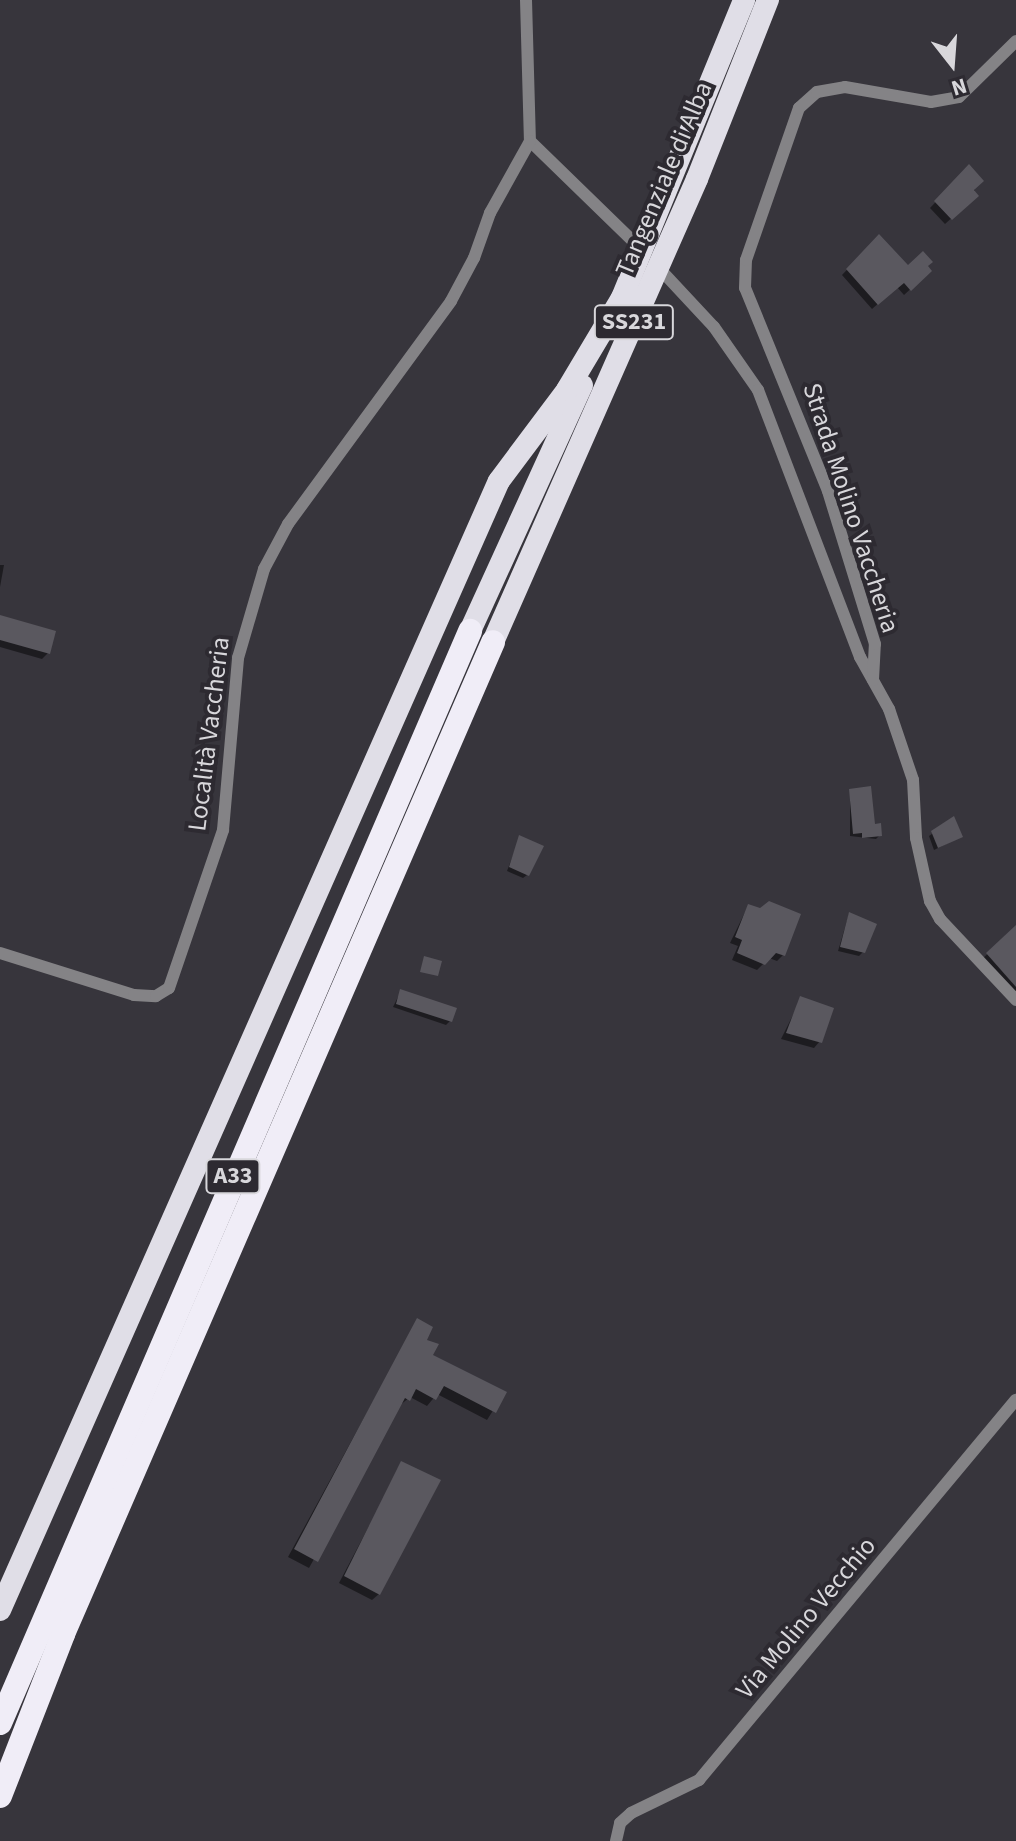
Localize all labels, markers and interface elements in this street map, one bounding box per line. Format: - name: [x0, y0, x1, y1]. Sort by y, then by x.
- north arrow: [912, 24, 992, 104]
- text: N: [947, 70, 971, 104]
- street label: Tangenziale di Alba: [609, 77, 719, 281]
- road number: SS231: [592, 302, 676, 342]
- street label: Strada Molino Vaccheria: [796, 379, 906, 637]
- street label: Località Vaccheria: [182, 635, 236, 833]
- road number: A33: [205, 1156, 261, 1196]
- street label: Via Molino Vecchio: [729, 1531, 883, 1705]

